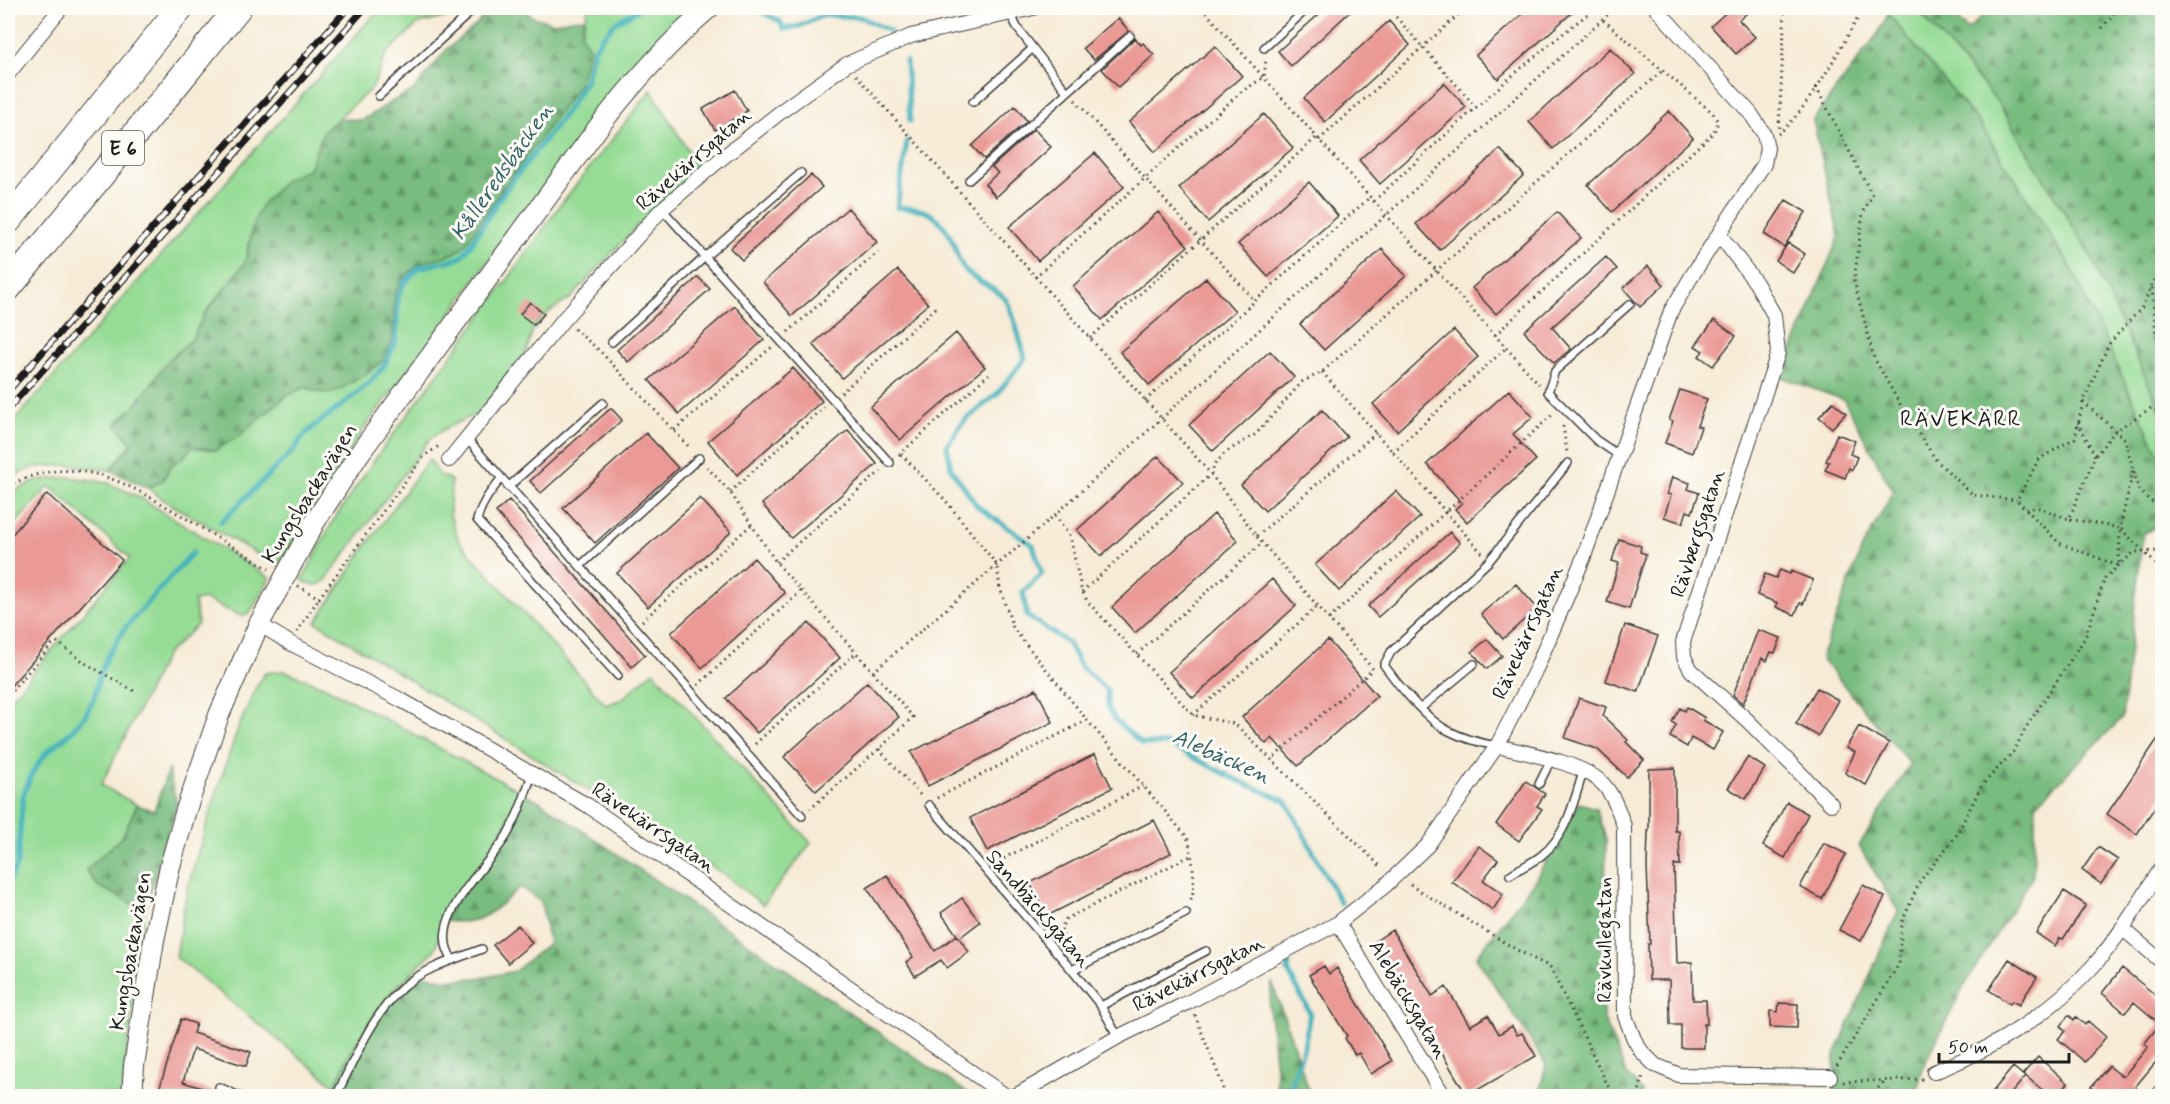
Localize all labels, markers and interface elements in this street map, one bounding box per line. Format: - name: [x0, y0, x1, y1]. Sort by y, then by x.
- water label: Kålleredsbäcken: [445, 98, 560, 246]
- street label: Rävekärrsgatan: [630, 102, 758, 218]
- road number: E 6: [102, 131, 144, 165]
- district label: RÄVEKÄRR: [1900, 406, 2022, 434]
- street label: Kungsbackavägen: [255, 418, 365, 570]
- street label: Rävbergsgatan: [1664, 465, 1734, 602]
- street label: Rävekärrsgatan: [1486, 560, 1570, 704]
- water label: Alebäcken: [1168, 723, 1274, 791]
- street label: Rävekärrsgatan: [586, 776, 722, 880]
- street label: Sandbäcksgatan: [979, 844, 1098, 974]
- street label: Kungsbackavägen: [103, 870, 160, 1033]
- street label: Rävkullegatan: [1591, 877, 1621, 1003]
- street label: Rävekärrsgatan: [1128, 928, 1270, 1019]
- street label: Alebäcksgatan: [1362, 935, 1455, 1065]
- scale bar: [1939, 1026, 2070, 1064]
- text: 50 m: [1948, 1036, 1988, 1060]

